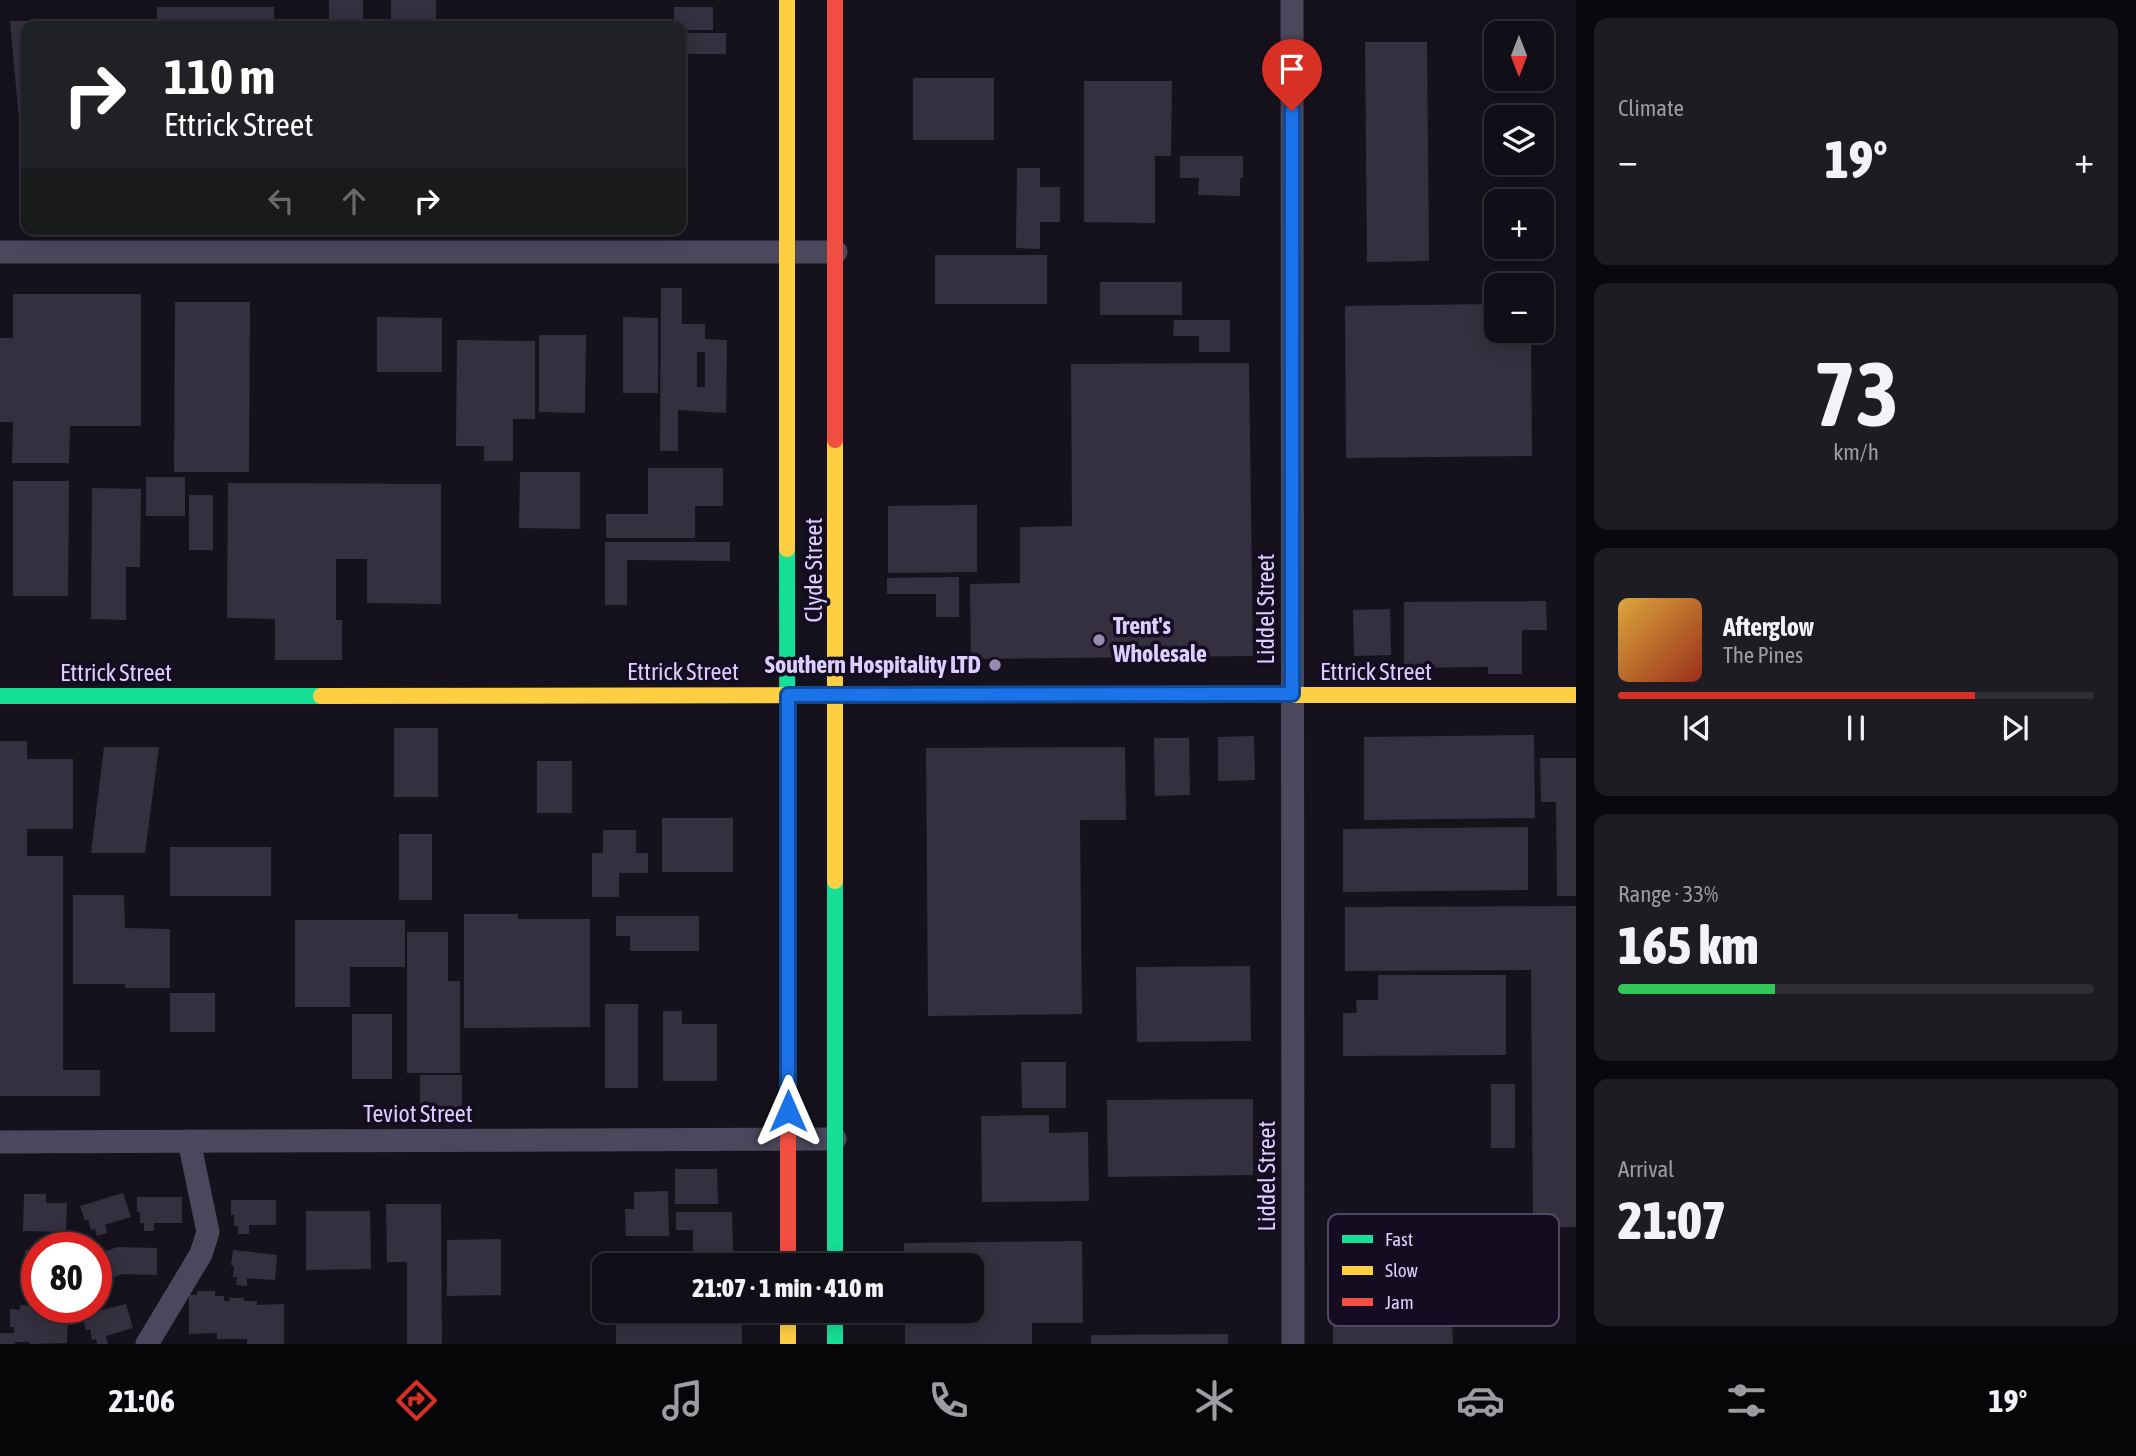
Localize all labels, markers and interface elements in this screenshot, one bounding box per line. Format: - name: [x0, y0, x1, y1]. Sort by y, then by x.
- north arrow: [1484, 21, 1554, 91]
- map controls: [1484, 21, 1554, 343]
- pin: [1262, 39, 1322, 111]
- text: 110 m: [164, 48, 275, 104]
- icon: right: [49, 49, 140, 140]
- icon: arrive: [1273, 50, 1311, 88]
- text: Climate: [1618, 95, 1684, 121]
- button: layers: [1484, 105, 1554, 175]
- text: Ettrick Street: [164, 106, 313, 143]
- text: 19°: [1824, 129, 1888, 189]
- text: −: [1618, 138, 1638, 181]
- text: +: [2074, 138, 2094, 181]
- icon: left: [262, 182, 300, 220]
- icon: ahead: [335, 182, 373, 220]
- icon: right: [408, 182, 446, 220]
- button: +: [1484, 189, 1554, 259]
- button: −: [1484, 273, 1554, 343]
- text: 73: [1813, 341, 1899, 445]
- text: km/h: [1833, 439, 1879, 465]
- street label: Clyde Street: [800, 518, 827, 622]
- street label: Liddel Street: [1252, 554, 1279, 664]
- place label: Trent's Wholesale: [1112, 612, 1207, 667]
- text: Afterglow: [1723, 612, 1814, 642]
- marker: Trent's Wholesale: [1091, 632, 1107, 648]
- text: The Pines: [1723, 642, 1803, 668]
- place label: Southern Hospitality LTD: [765, 651, 981, 678]
- marker: Southern Hospitality LTD: [987, 657, 1003, 673]
- street label: Ettrick Street: [627, 658, 739, 685]
- street label: Ettrick Street: [1320, 658, 1432, 685]
- street label: Ettrick Street: [60, 659, 172, 686]
- icon: previous: [1678, 709, 1716, 747]
- icon: pause: [1837, 709, 1875, 747]
- icon: next: [1996, 709, 2034, 747]
- text: Range · 33%: [1618, 881, 1718, 907]
- text: 165 km: [1618, 915, 1759, 975]
- position arrow: [751, 1074, 825, 1148]
- street label: Teviot Street: [363, 1100, 473, 1127]
- street label: Liddel Street: [1253, 1121, 1280, 1231]
- text: Arrival: [1618, 1156, 1674, 1182]
- text: 21:07: [1618, 1190, 1726, 1250]
- legend: [1328, 1214, 1559, 1326]
- text: Fast: [1385, 1228, 1413, 1250]
- speed limit sign: 80: [21, 1232, 112, 1323]
- text: Slow: [1385, 1259, 1419, 1281]
- text: 21:07 · 1 min · 410 m: [692, 1273, 884, 1303]
- text: Jam: [1385, 1291, 1414, 1313]
- icon: directions: [392, 1376, 441, 1425]
- icon: music: [658, 1376, 707, 1425]
- icon: phone: [924, 1376, 973, 1425]
- icon: climate: [1190, 1376, 1239, 1425]
- icon: car: [1456, 1376, 1505, 1425]
- icon: filters: [1722, 1376, 1771, 1425]
- text: 21:06: [109, 1382, 175, 1419]
- text: 19°: [1988, 1382, 2027, 1419]

